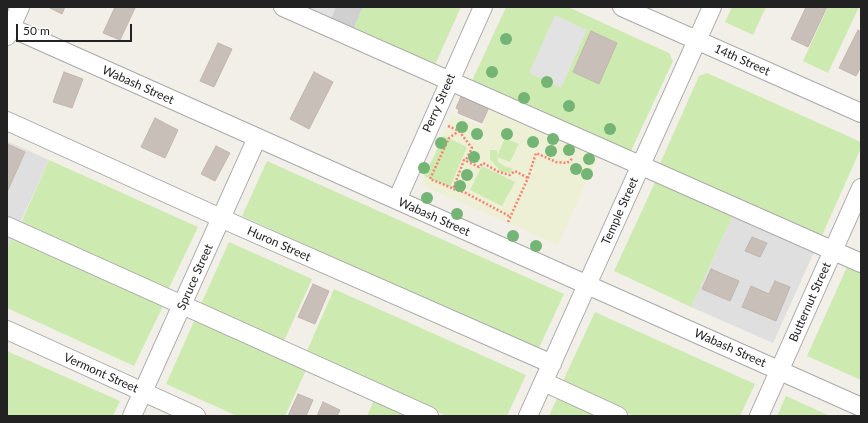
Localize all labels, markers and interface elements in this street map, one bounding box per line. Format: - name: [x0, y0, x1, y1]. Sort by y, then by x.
- scale bar: [18, 16, 134, 42]
- text: 50 m: [23, 23, 50, 38]
- street label: 14th Street: [712, 41, 772, 79]
- street label: Wabash Street: [100, 63, 176, 107]
- street label: Perry Street: [420, 71, 458, 135]
- street label: Temple Street: [599, 175, 641, 247]
- street label: Wabash Street: [396, 195, 472, 239]
- street label: Huron Street: [245, 224, 313, 264]
- street label: Spruce Street: [174, 242, 216, 312]
- street label: Butternut Street: [786, 260, 834, 344]
- street label: Wabash Street: [692, 326, 768, 370]
- street label: Vermont Street: [61, 350, 141, 396]

